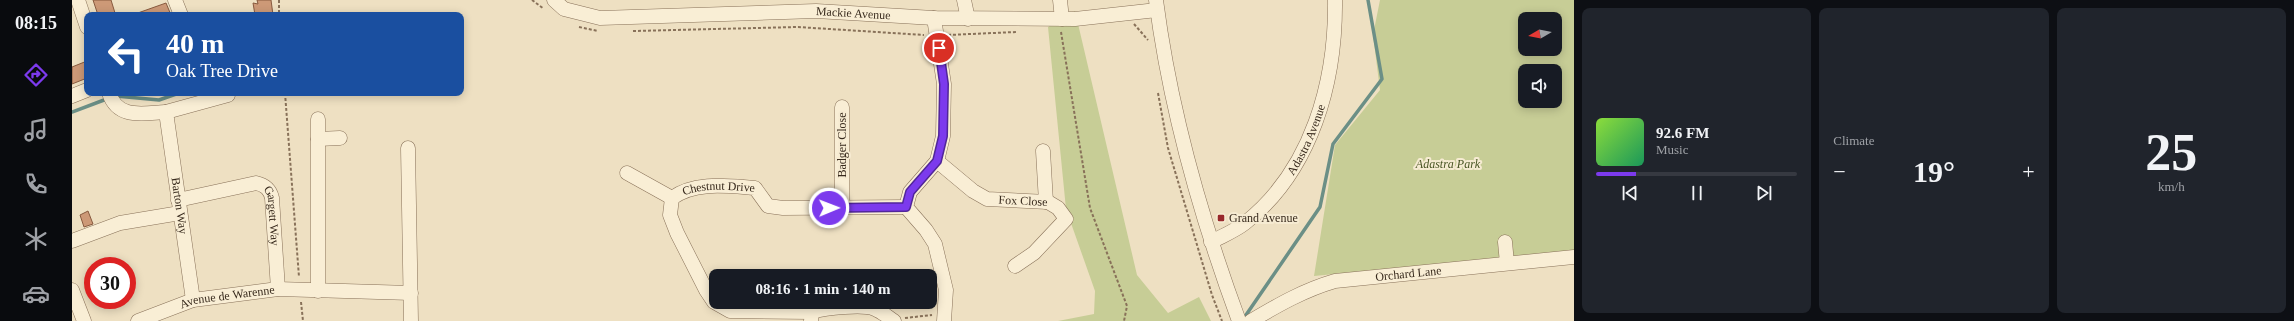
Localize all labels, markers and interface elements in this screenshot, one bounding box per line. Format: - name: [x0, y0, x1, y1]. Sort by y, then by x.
- street label: Mackie Avenue: [816, 4, 891, 22]
- north arrow: [1518, 12, 1562, 56]
- map controls: [1518, 12, 1562, 108]
- text: 08:15: [15, 13, 57, 33]
- icon: left: [100, 28, 152, 80]
- text: 40 m: [166, 28, 224, 59]
- pin: [922, 31, 956, 65]
- icon: arrive: [928, 37, 950, 59]
- icon: directions: [22, 61, 50, 89]
- text: Oak Tree Drive: [166, 61, 278, 81]
- button: sound: [1518, 64, 1562, 108]
- street label: Adastra Avenue: [1284, 103, 1328, 177]
- street label: Badger Close: [835, 113, 849, 178]
- icon: music: [22, 116, 50, 144]
- text: 25: [2145, 124, 2197, 181]
- text: 92.6 FM: [1656, 125, 1709, 141]
- text: Climate: [1833, 133, 1875, 148]
- text: Music: [1656, 142, 1689, 157]
- text: 19°: [1913, 155, 1955, 188]
- park label: Adastra Park: [1415, 157, 1481, 171]
- text: −: [1833, 159, 1846, 184]
- text: +: [2022, 159, 2035, 184]
- icon: phone: [22, 170, 50, 198]
- street label: Barton Way: [168, 176, 190, 235]
- street label: Chestnut Drive: [680, 179, 756, 198]
- text: km/h: [2158, 179, 2185, 194]
- icon: previous: [1619, 182, 1641, 204]
- icon: pause: [1686, 182, 1708, 204]
- icon: next: [1753, 182, 1775, 204]
- street label: Gargett Way: [261, 183, 282, 246]
- position arrow: [808, 187, 850, 229]
- street label: Fox Close: [998, 193, 1048, 209]
- place label: Grand Avenue: [1229, 211, 1298, 225]
- marker: Grand Avenue: [1216, 213, 1226, 223]
- icon: climate: [22, 225, 50, 253]
- speed limit sign: 30: [84, 257, 136, 309]
- street label: Orchard Lane: [1375, 263, 1442, 284]
- icon: car: [22, 280, 50, 308]
- text: 08:16 · 1 min · 140 m: [756, 281, 891, 297]
- street label: Avenue de Warenne: [178, 283, 275, 311]

